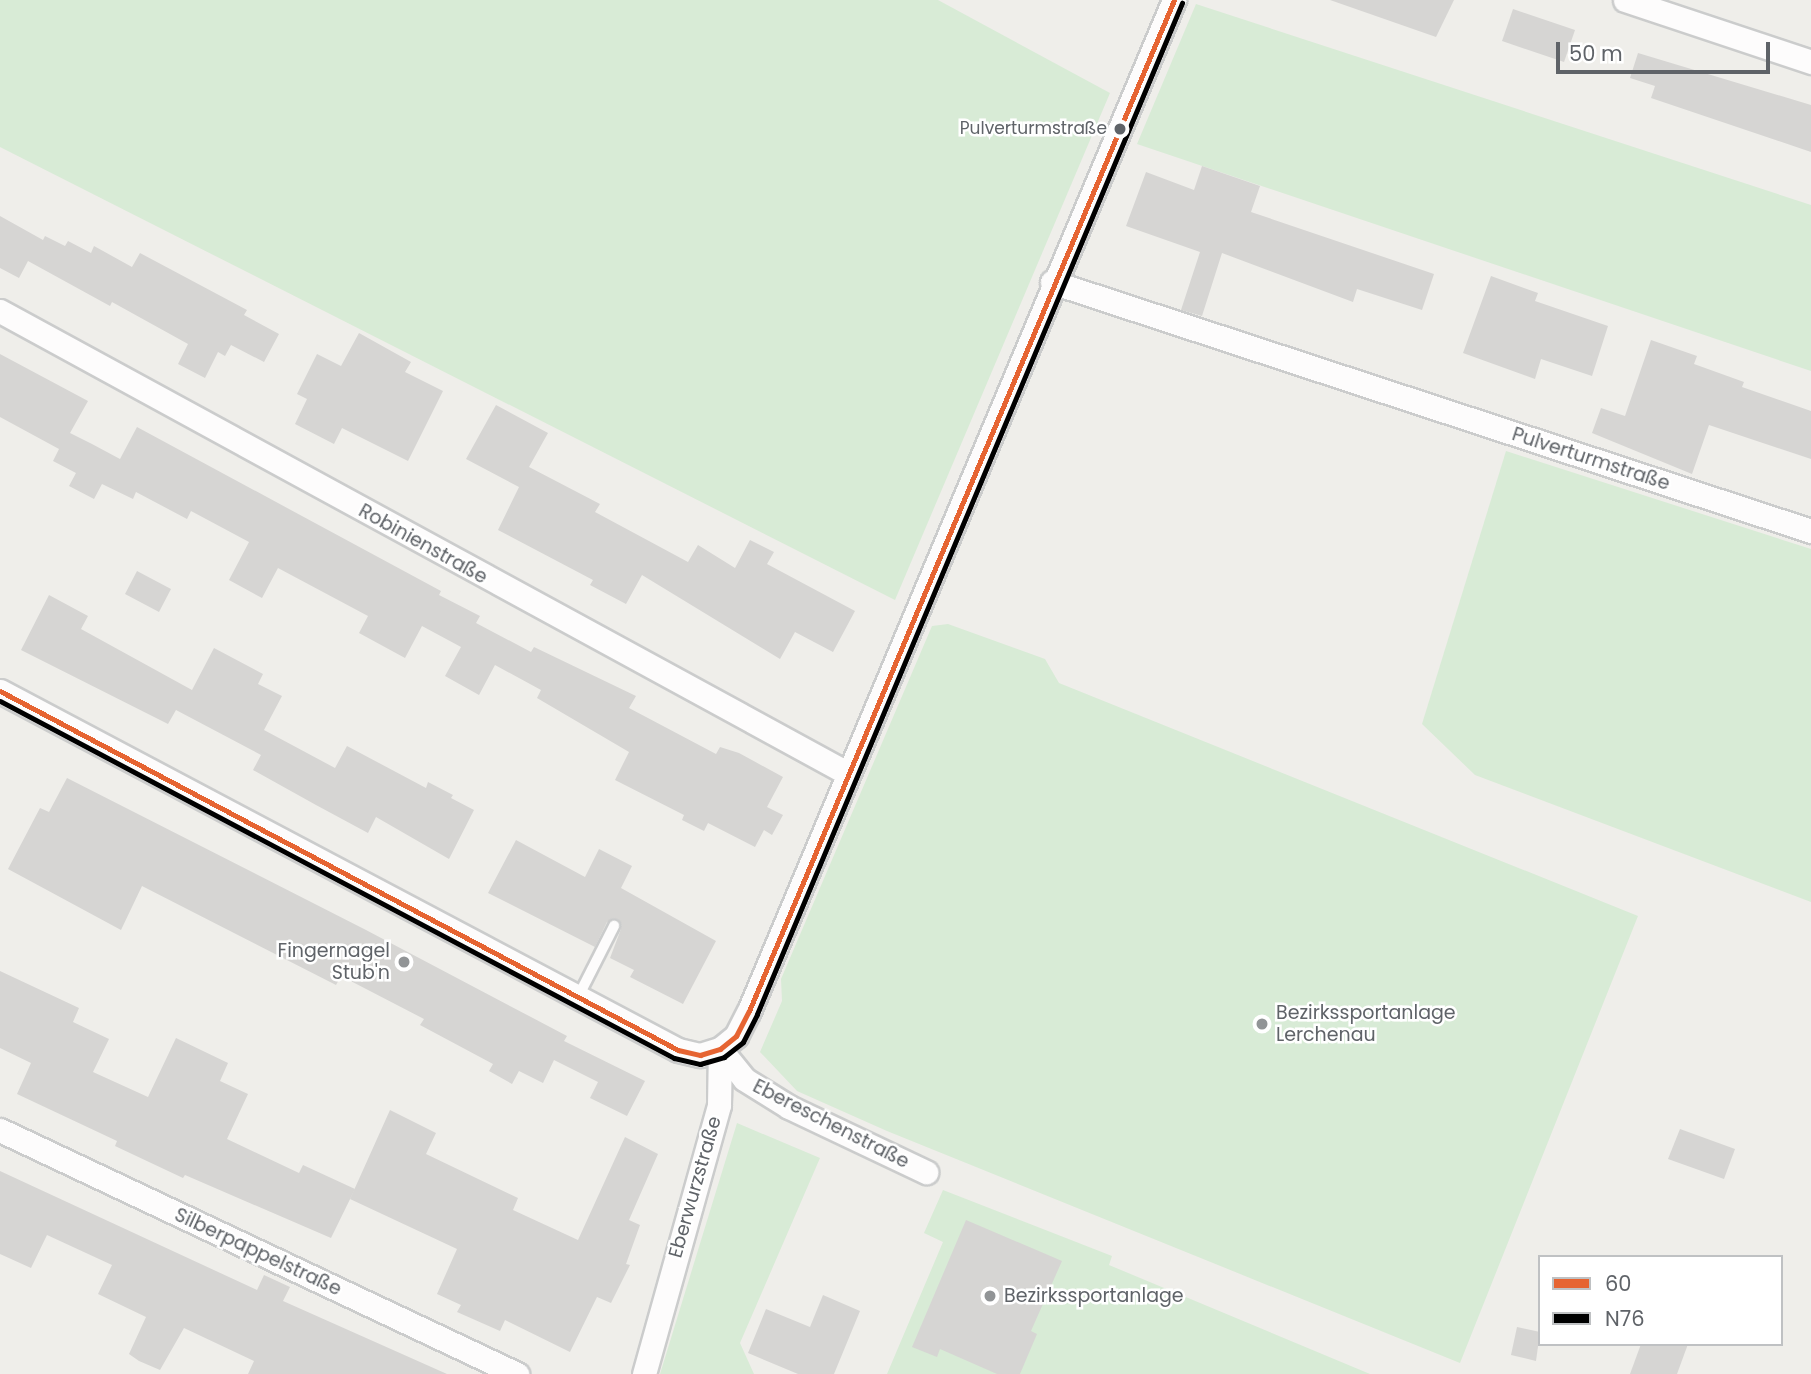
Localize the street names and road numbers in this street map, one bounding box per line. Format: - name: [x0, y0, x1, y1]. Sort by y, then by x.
- street label: Pulverturmstraße: [1509, 423, 1673, 495]
- street label: Robinienstraße: [355, 499, 491, 589]
- street label: Ebereschenstraße: [749, 1075, 913, 1173]
- street label: Eberwurzstraße: [664, 1113, 726, 1261]
- street label: Silberpappelstraße: [171, 1203, 345, 1301]

